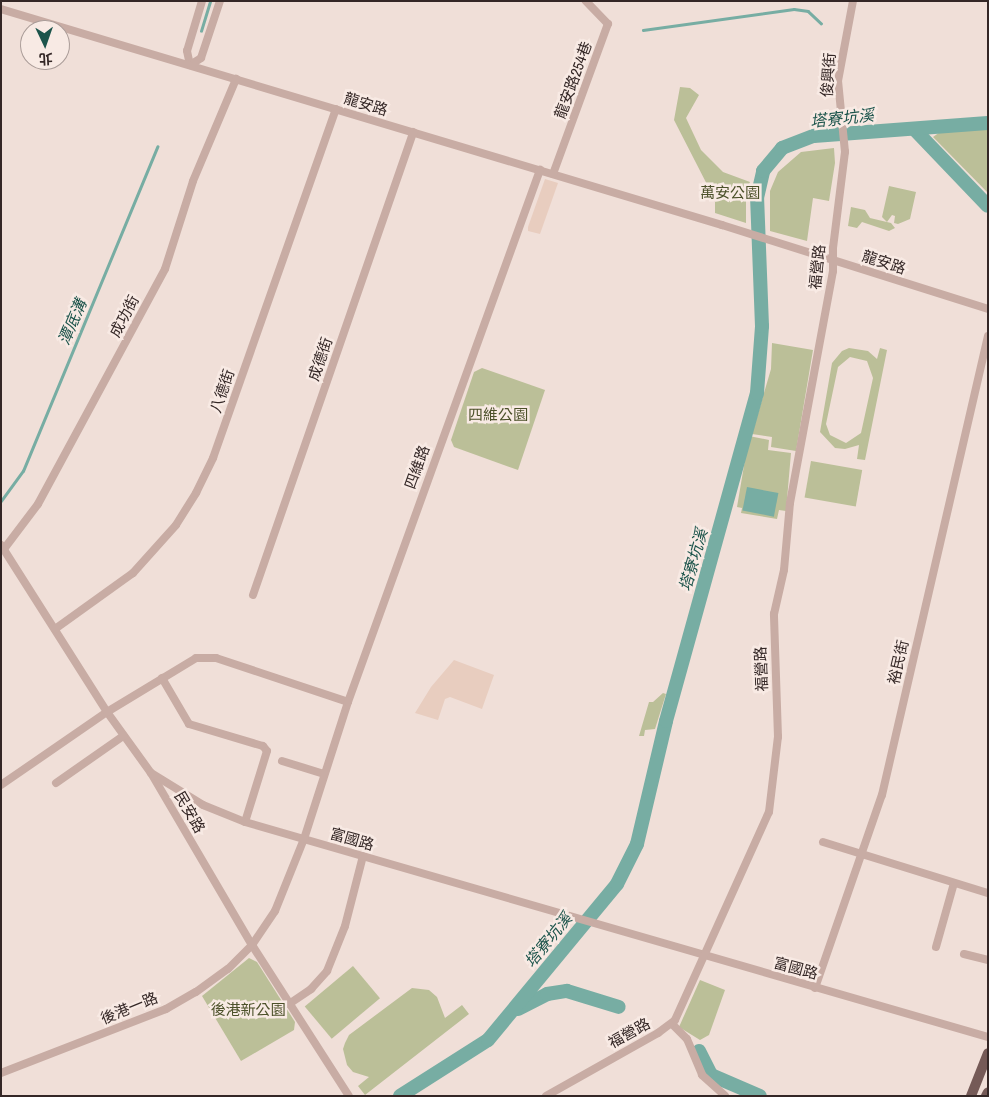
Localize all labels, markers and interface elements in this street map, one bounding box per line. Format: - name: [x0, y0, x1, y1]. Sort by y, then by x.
- north arrow: [20, 20, 70, 70]
- street label: 龍安路254巷: [551, 39, 595, 121]
- text: 北: [38, 50, 53, 68]
- street label: 俊興街: [817, 52, 839, 98]
- street label: 龍安路: [342, 89, 390, 119]
- water label: 塔寮坑溪: [809, 105, 875, 131]
- park label: 萬安公園: [700, 184, 760, 202]
- street label: 福營路: [806, 244, 828, 290]
- street label: 龍安路: [860, 246, 908, 278]
- street label: 成功街: [105, 292, 143, 340]
- water label: 潭底溝: [54, 296, 90, 348]
- street label: 成德街: [304, 335, 336, 383]
- street label: 八德街: [206, 367, 238, 415]
- park label: 四維公園: [468, 406, 528, 424]
- street label: 四維路: [401, 443, 433, 491]
- water label: 塔寮坑溪: [675, 527, 711, 593]
- street label: 裕民街: [884, 638, 912, 686]
- street label: 福營路: [751, 646, 771, 692]
- street label: 民安路: [171, 788, 209, 836]
- street label: 富國路: [328, 824, 376, 854]
- water label: 塔寮坑溪: [520, 909, 576, 971]
- street label: 富國路: [772, 953, 820, 983]
- street label: 後港一路: [98, 988, 160, 1028]
- park label: 後港新公園: [211, 1001, 285, 1019]
- street label: 福營路: [605, 1014, 653, 1052]

